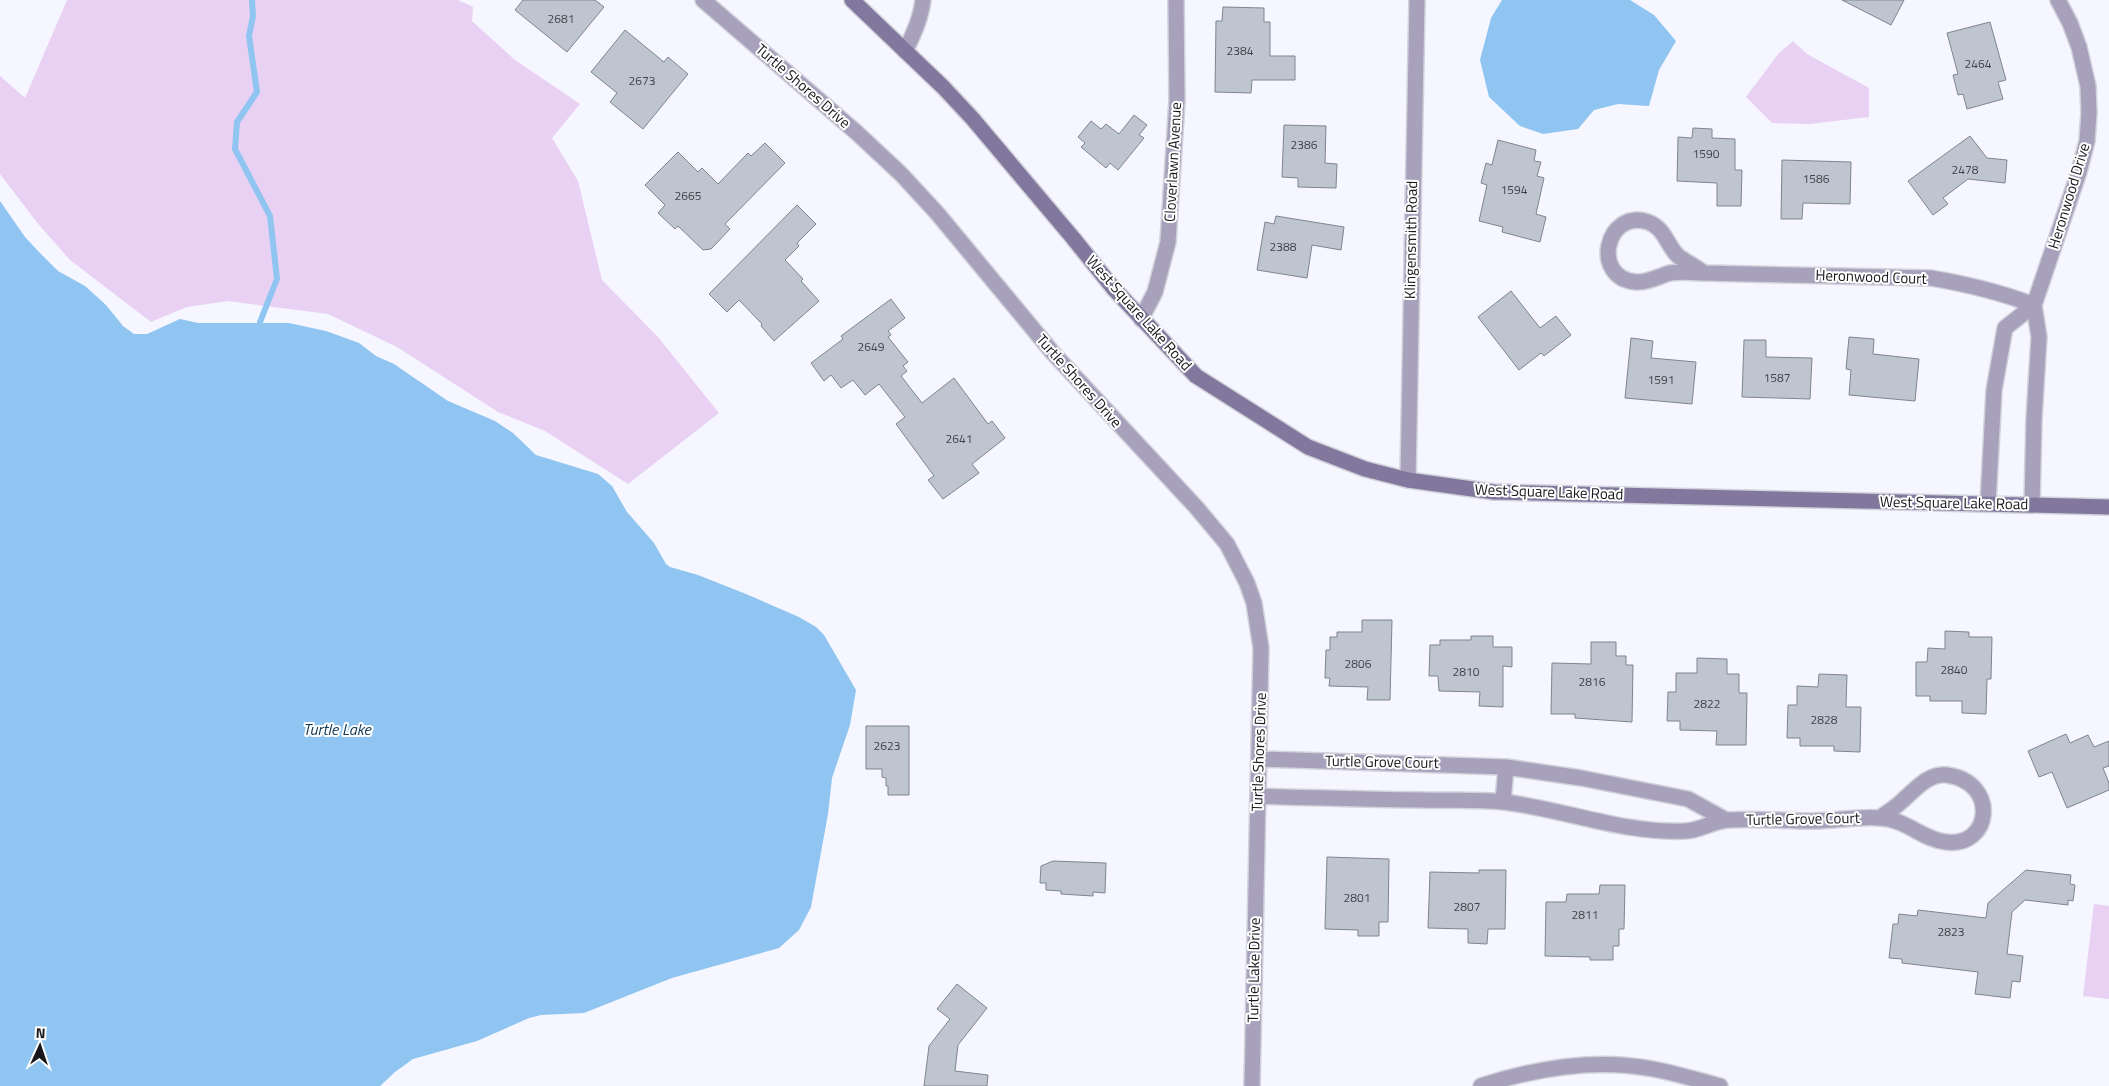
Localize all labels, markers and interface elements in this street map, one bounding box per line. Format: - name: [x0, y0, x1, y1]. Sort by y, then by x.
- house number: 2681: [548, 9, 574, 28]
- street label: Turtle Shores Drive: [751, 38, 856, 133]
- house number: 2384: [1227, 41, 1254, 60]
- house number: 2464: [1965, 54, 1992, 73]
- house number: 2673: [629, 71, 655, 90]
- street label: Cloverlawn Avenue: [1158, 101, 1187, 222]
- house number: 2386: [1291, 135, 1318, 154]
- street label: Heronwood Drive: [2041, 140, 2096, 252]
- house number: 1590: [1693, 144, 1720, 163]
- house number: 2478: [1952, 160, 1979, 179]
- house number: 1586: [1803, 169, 1830, 188]
- house number: 1594: [1501, 180, 1528, 199]
- street label: Klingensmith Road: [1398, 181, 1423, 299]
- house number: 2665: [675, 186, 702, 205]
- house number: 2388: [1270, 237, 1297, 256]
- street label: West Square Lake Road: [1081, 250, 1198, 376]
- street label: Heronwood Court: [1815, 263, 1928, 290]
- street label: Turtle Shores Drive: [1031, 329, 1128, 433]
- house number: 2649: [858, 337, 885, 356]
- house number: 1587: [1764, 368, 1790, 387]
- house number: 1591: [1648, 370, 1674, 389]
- house number: 2641: [946, 429, 972, 448]
- street label: West Square Lake Road: [1474, 477, 1624, 506]
- street label: West Square Lake Road: [1880, 490, 2028, 515]
- house number: 2806: [1345, 654, 1372, 673]
- house number: 2840: [1941, 660, 1968, 679]
- house number: 2810: [1453, 662, 1480, 681]
- house number: 2816: [1579, 672, 1606, 691]
- street label: Turtle Shores Drive: [1245, 692, 1272, 812]
- house number: 2822: [1694, 694, 1720, 713]
- house number: 2828: [1811, 710, 1838, 729]
- water label: Turtle Lake: [303, 717, 373, 741]
- house number: 2623: [874, 736, 900, 755]
- street label: Turtle Grove Court: [1325, 749, 1440, 774]
- street label: Turtle Grove Court: [1746, 806, 1861, 831]
- house number: 2801: [1344, 888, 1370, 907]
- house number: 2807: [1454, 897, 1480, 916]
- house number: 2811: [1572, 905, 1598, 924]
- street label: Turtle Lake Drive: [1241, 917, 1266, 1023]
- house number: 2823: [1938, 922, 1964, 941]
- north arrow: [15, 1021, 65, 1071]
- text: N: [35, 1022, 46, 1043]

